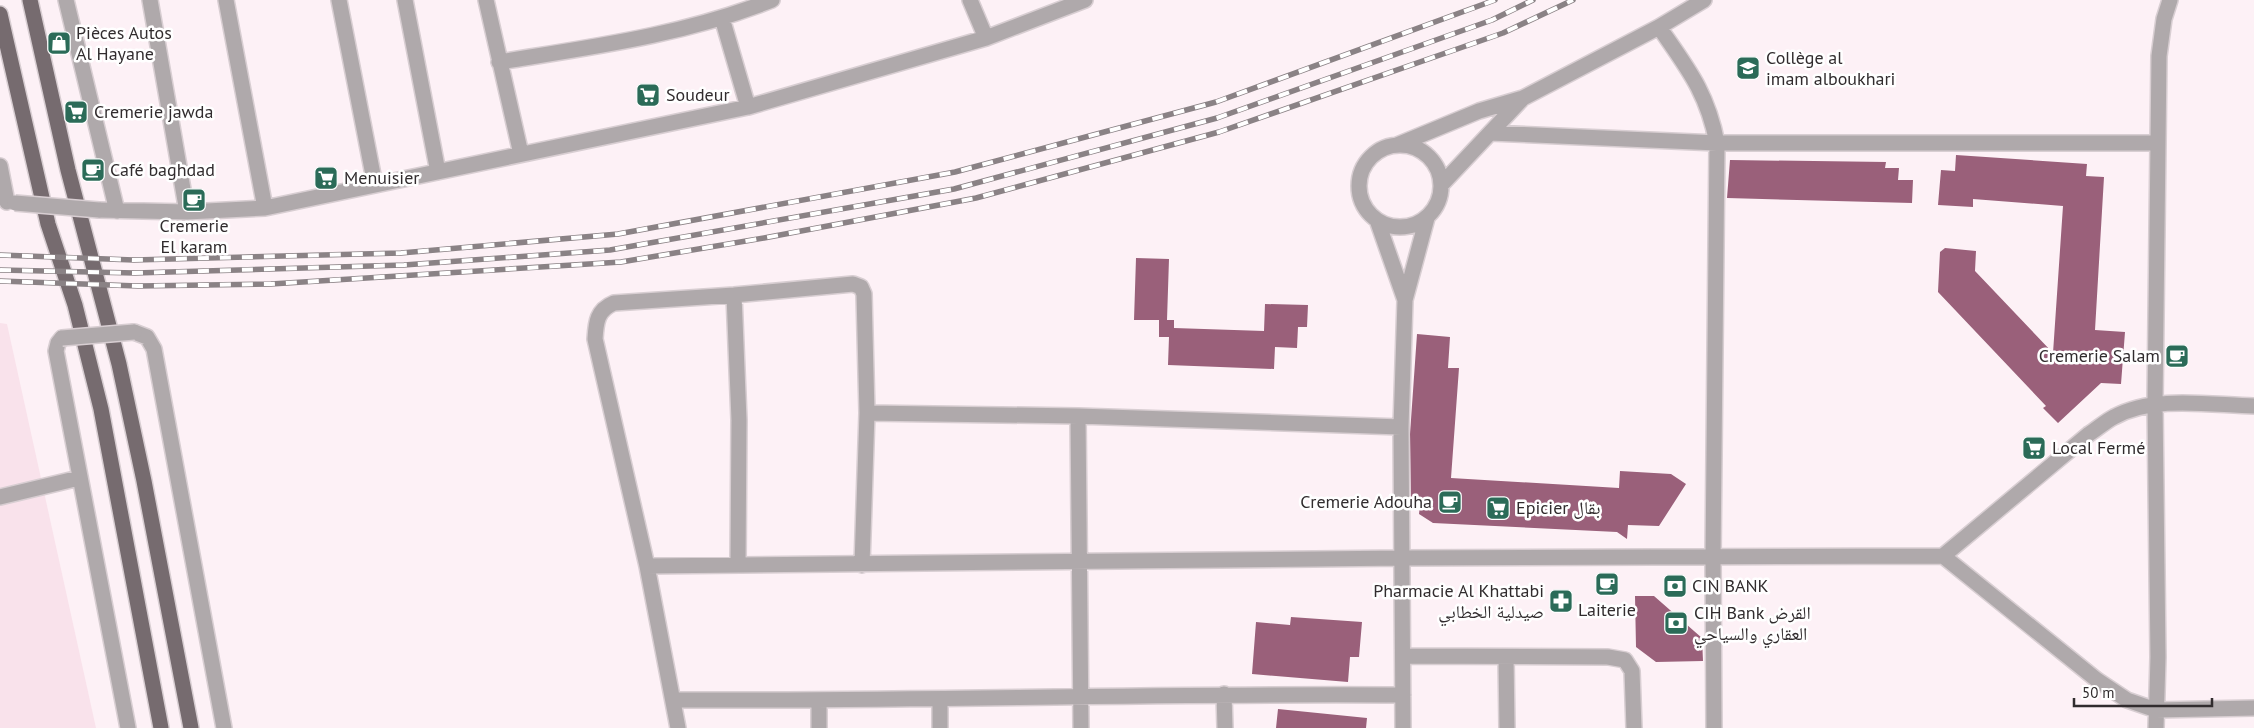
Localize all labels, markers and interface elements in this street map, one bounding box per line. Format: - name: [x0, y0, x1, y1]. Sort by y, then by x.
- place label: Pièces Autos Al Hayane: [76, 21, 172, 65]
- shop icon: Pièces Autos Al Hayane: [46, 30, 72, 56]
- place label: Collège al imam alboukhari: [1766, 46, 1895, 90]
- school or university icon: Collège al imam alboukhari: [1735, 55, 1761, 81]
- supermarket icon: Soudeur: [635, 82, 661, 108]
- place label: Soudeur: [666, 83, 730, 106]
- supermarket icon: Cremerie jawda: [63, 99, 89, 125]
- place label: Cremerie jawda: [94, 100, 213, 123]
- cafe icon: Café baghdad: [80, 157, 106, 183]
- place label: Café baghdad: [110, 158, 215, 181]
- supermarket icon: Menuisier: [313, 165, 339, 191]
- place label: Menuisier: [344, 166, 419, 189]
- cafe icon: Cremerie El karam: [181, 187, 207, 213]
- place label: Cremerie El karam: [159, 214, 229, 258]
- cafe icon: Cremerie Salam: [2164, 343, 2190, 369]
- place label: Cremerie Salam: [2039, 344, 2160, 367]
- supermarket icon: Local Fermé: [2021, 435, 2047, 461]
- place label: Local Fermé: [2052, 436, 2145, 459]
- cafe icon: Cremerie Adouha: [1437, 489, 1463, 515]
- place label: Cremerie Adouha: [1300, 490, 1432, 513]
- supermarket icon: Epicier بقال: [1485, 495, 1511, 521]
- place label: Epicier بقال: [1516, 496, 1600, 519]
- cafe icon: Laiterie: [1594, 571, 1620, 597]
- bank icon: CIN BANK: [1662, 573, 1688, 599]
- place label: CIN BANK: [1692, 574, 1769, 597]
- place label: Pharmacie Al Khattabi صيدلية الخطابي: [1373, 579, 1544, 627]
- pharmacy icon: Pharmacie Al Khattabi صيدلية الخطابي: [1548, 588, 1574, 614]
- place label: Laiterie: [1578, 598, 1636, 621]
- place label: CIH Bank القرض العقاري والسياحي: [1694, 601, 1811, 649]
- bank icon: CIH Bank القرض العقاري والسياحي: [1663, 610, 1689, 636]
- scale bar: [2074, 676, 2212, 708]
- text: 50 m: [2082, 683, 2115, 702]

